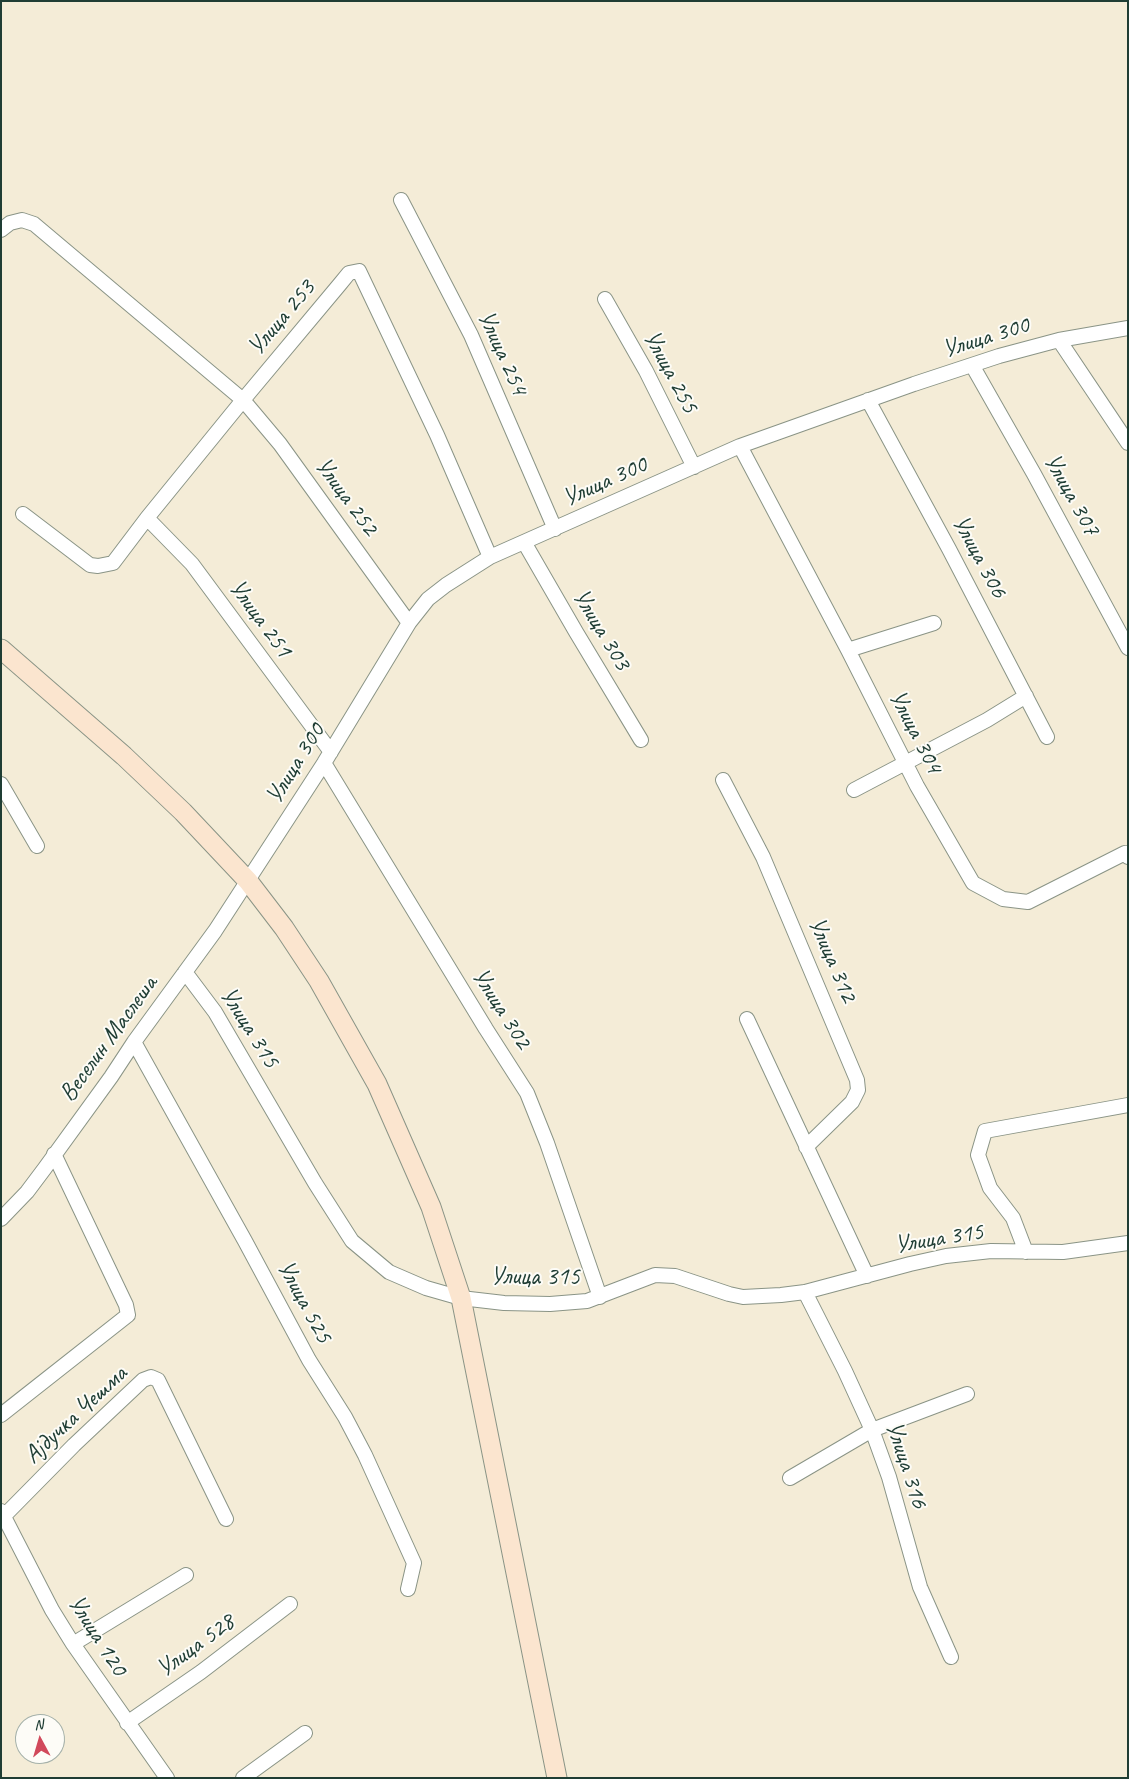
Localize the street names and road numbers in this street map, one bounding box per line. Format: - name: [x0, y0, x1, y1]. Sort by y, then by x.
- street label: Улица 253: [242, 274, 322, 362]
- street label: Улица 254: [470, 306, 534, 400]
- street label: Улица 300: [939, 311, 1033, 365]
- street label: Улица 255: [636, 326, 704, 418]
- street label: Улица 307: [1036, 449, 1106, 541]
- street label: Улица 300: [558, 450, 652, 514]
- street label: Улица 252: [308, 452, 384, 542]
- street label: Улица 306: [945, 511, 1013, 603]
- street label: Улица 251: [222, 574, 298, 664]
- street label: Улица 303: [565, 584, 637, 676]
- street label: Улица 304: [881, 685, 949, 779]
- street label: Улица 300: [260, 718, 332, 810]
- street label: Улица 312: [801, 913, 863, 1007]
- street label: Улица 302: [465, 963, 537, 1055]
- street label: Веселин Маслеша: [53, 970, 165, 1108]
- street label: Улица 315: [213, 982, 285, 1074]
- street label: Улица 315: [893, 1217, 985, 1261]
- street label: Улица 525: [270, 1256, 338, 1348]
- street label: Улица 315: [490, 1262, 580, 1292]
- street label: Ајдучка Чешма: [18, 1360, 134, 1470]
- street label: Улица 316: [878, 1418, 934, 1512]
- street label: Улица 120: [61, 1590, 133, 1682]
- street label: Улица 528: [151, 1608, 241, 1684]

